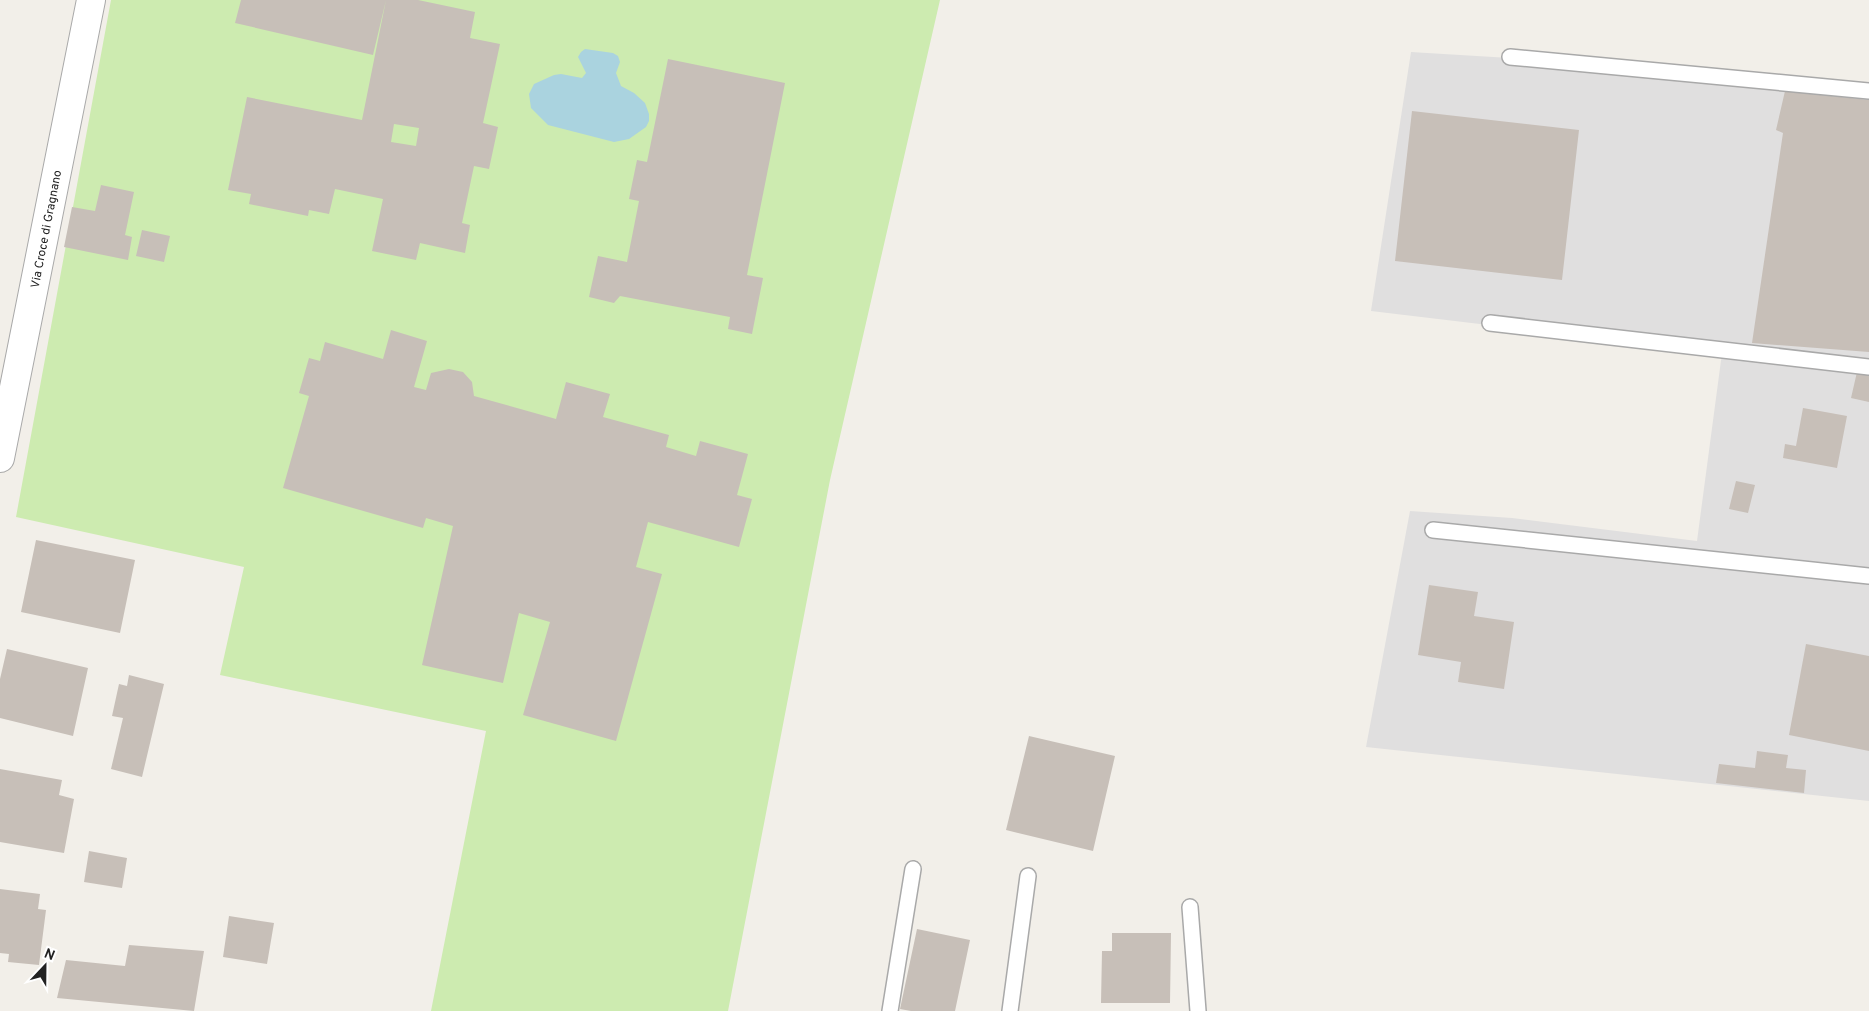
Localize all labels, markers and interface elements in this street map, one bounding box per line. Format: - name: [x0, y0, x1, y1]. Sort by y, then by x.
- street label: Via Croce di Gragnano: [28, 169, 66, 290]
- north arrow: [20, 941, 70, 991]
- text: N: [41, 946, 57, 965]

